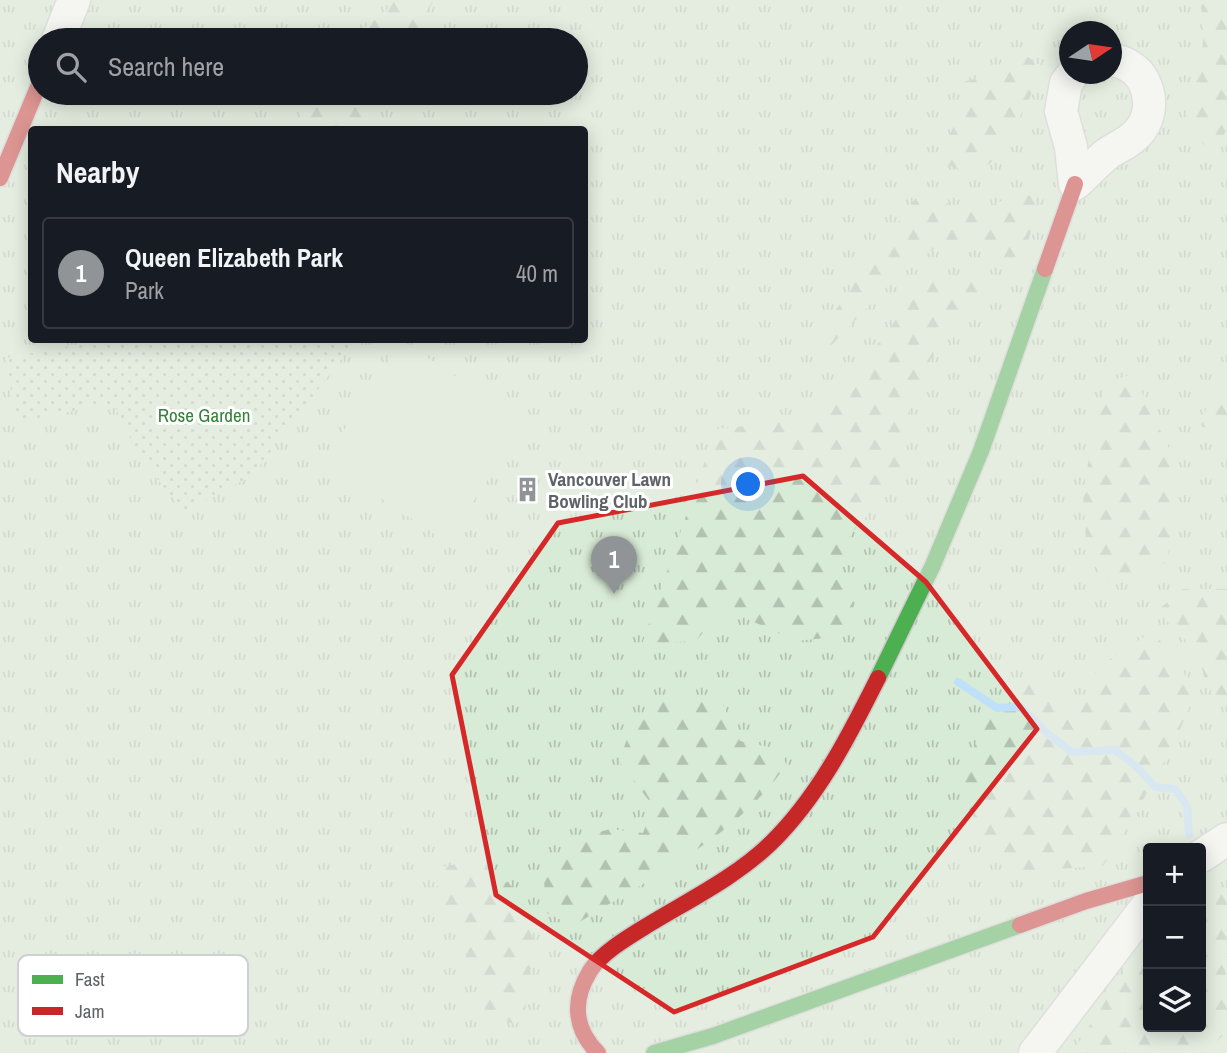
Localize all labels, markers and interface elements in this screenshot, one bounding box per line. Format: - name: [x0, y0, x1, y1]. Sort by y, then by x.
- north arrow: [1059, 21, 1122, 84]
- search box: [28, 28, 588, 105]
- icon: search: [52, 48, 90, 86]
- text: Search here: [108, 49, 224, 84]
- text: Nearby: [56, 152, 139, 192]
- text: Queen Elizabeth Park: [125, 240, 343, 275]
- text: 1: [76, 258, 86, 289]
- text: 40 m: [516, 258, 558, 289]
- text: Park: [125, 275, 164, 306]
- park label: Rose Garden: [158, 402, 250, 428]
- place label: Vancouver Lawn Bowling Club: [548, 466, 671, 514]
- your location: [731, 467, 765, 501]
- building icon: Vancouver Lawn Bowling Club: [514, 476, 542, 504]
- pin: 1: [591, 536, 637, 594]
- map controls: [1143, 843, 1206, 1032]
- button: +: [1143, 843, 1206, 906]
- button: −: [1143, 906, 1206, 969]
- legend: [18, 955, 248, 1036]
- text: Fast: [75, 966, 105, 992]
- button: layers: [1143, 969, 1206, 1032]
- text: Jam: [75, 998, 104, 1024]

